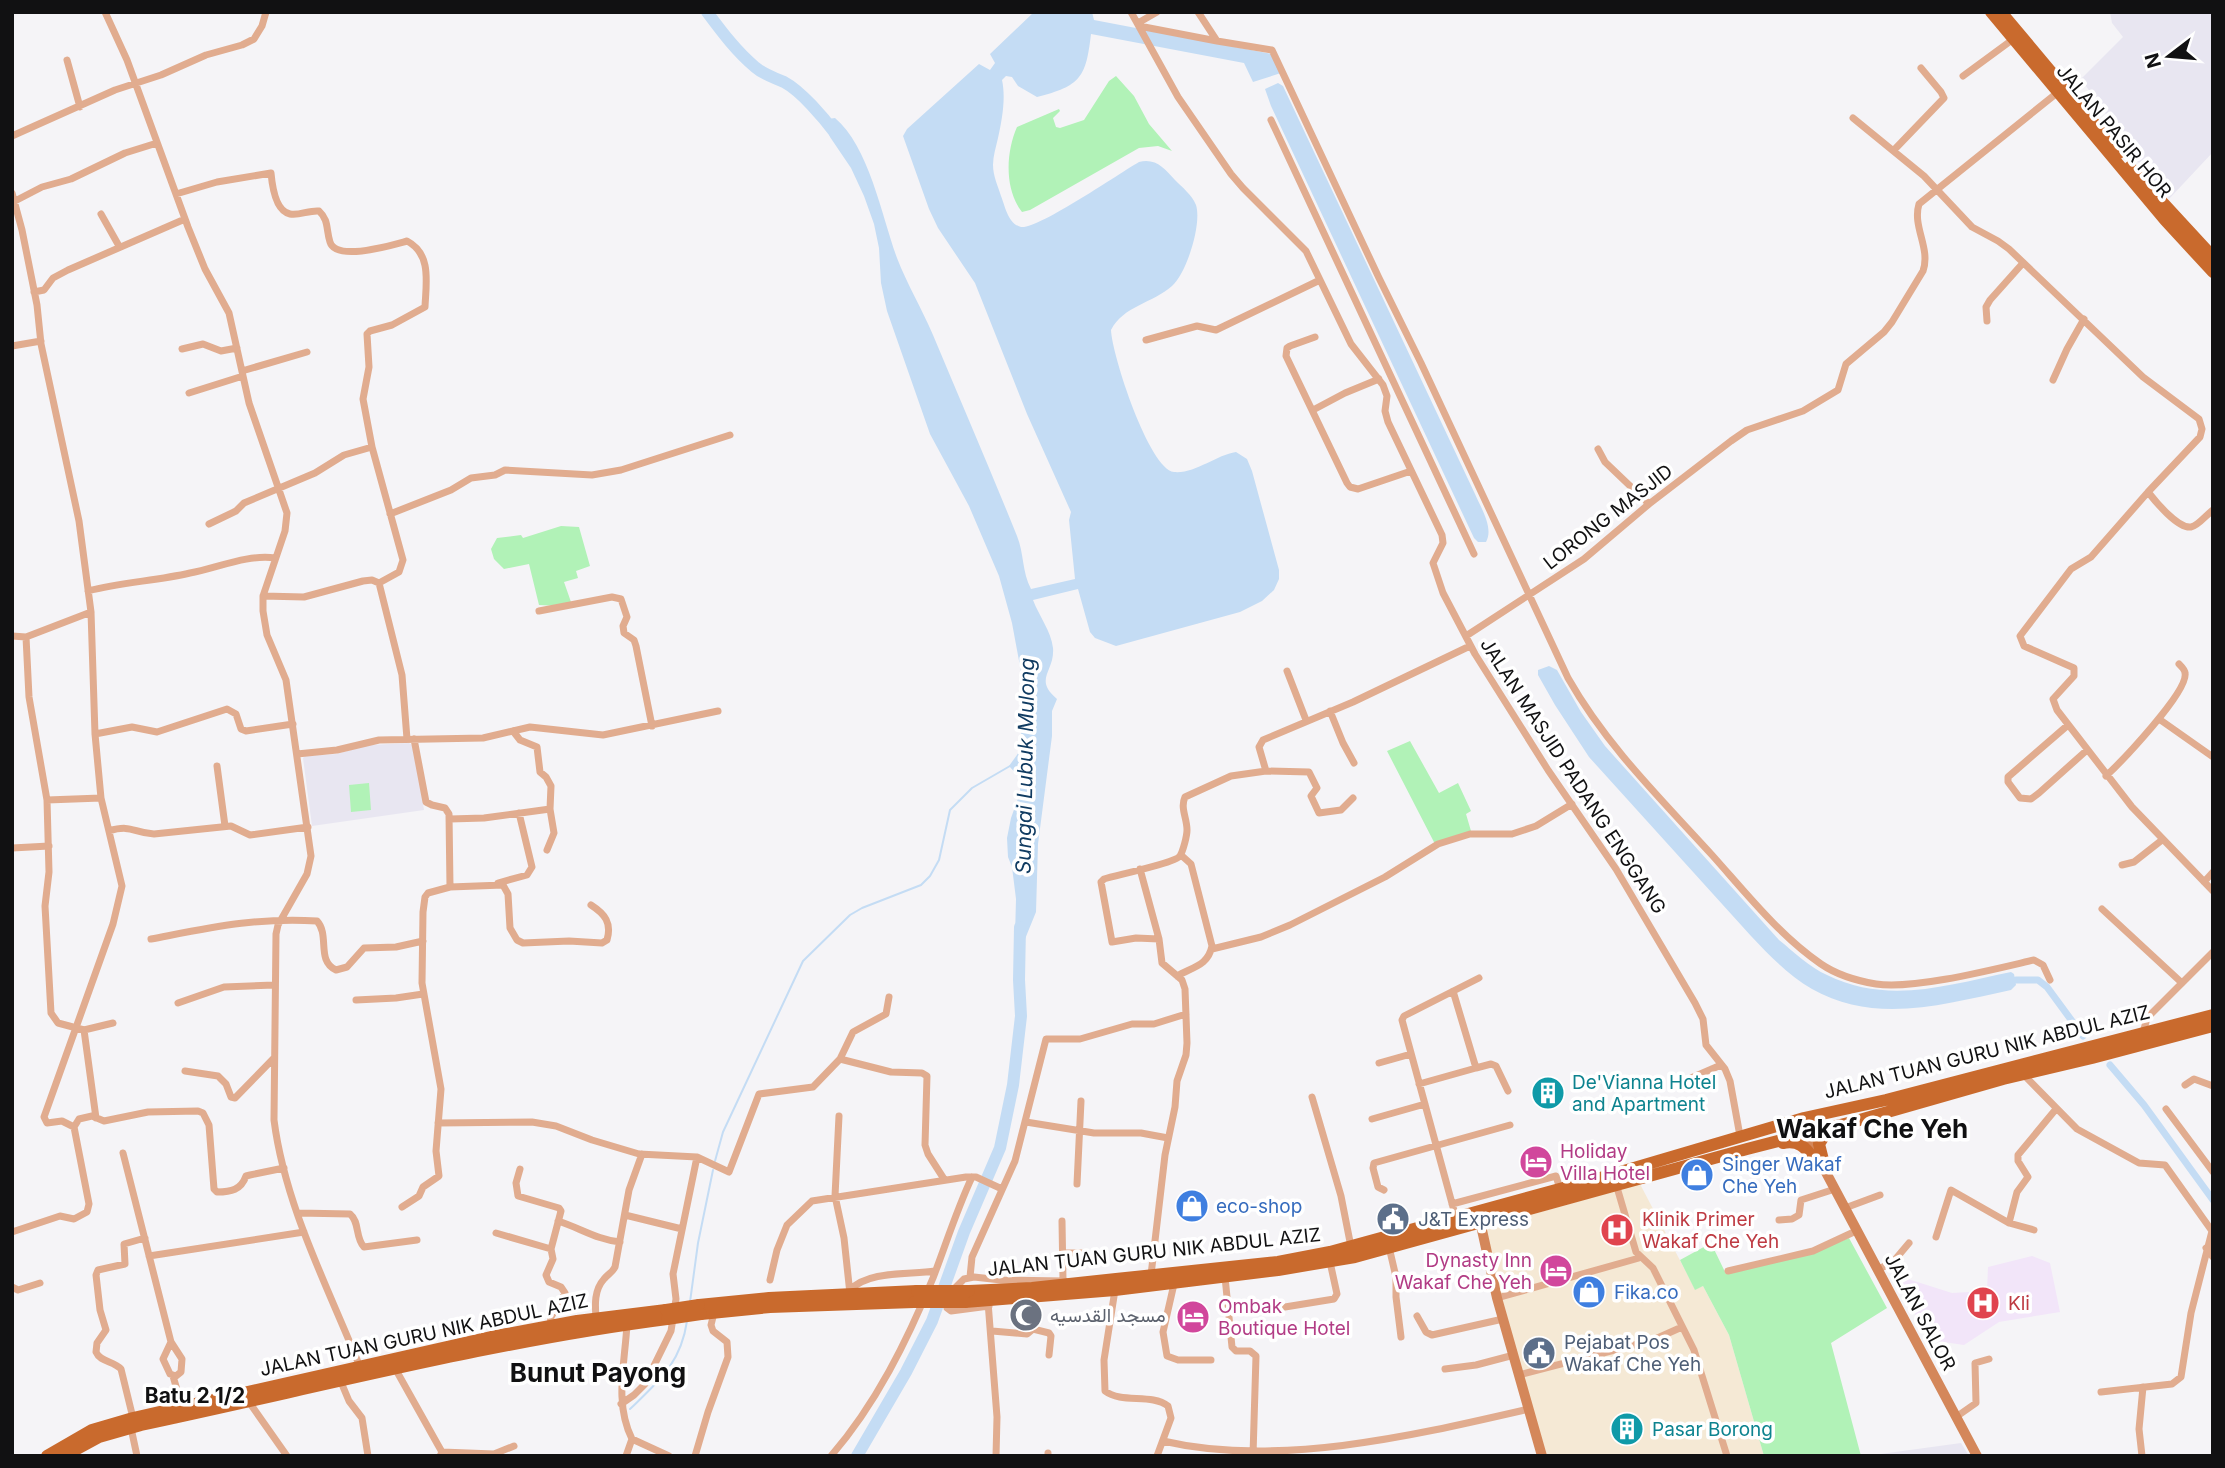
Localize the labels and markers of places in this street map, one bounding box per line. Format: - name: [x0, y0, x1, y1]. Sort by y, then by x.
- place label: De'Vianna Hotel and Apartment: [1572, 1071, 1716, 1116]
- building icon: De'Vianna Hotel and Apartment: [1529, 1074, 1567, 1112]
- place label: Holiday Villa Hotel: [1560, 1140, 1650, 1185]
- hotel icon: Holiday Villa Hotel: [1517, 1143, 1555, 1181]
- place label: Singer Wakaf Che Yeh: [1722, 1153, 1842, 1198]
- shop icon: Singer Wakaf Che Yeh: [1678, 1156, 1716, 1194]
- shop icon: eco-shop: [1173, 1187, 1211, 1225]
- place label: eco-shop: [1216, 1195, 1302, 1218]
- public building icon: J&T Express: [1374, 1200, 1412, 1238]
- place label: J&T Express: [1418, 1208, 1529, 1231]
- place label: Klinik Primer Wakaf Che Yeh: [1642, 1208, 1779, 1253]
- hospital icon: Klinik Primer Wakaf Che Yeh: [1598, 1211, 1636, 1249]
- place label: Dynasty Inn Wakaf Che Yeh: [1395, 1249, 1532, 1294]
- hotel icon: Dynasty Inn Wakaf Che Yeh: [1537, 1252, 1575, 1290]
- shop icon: Fika.co: [1570, 1273, 1608, 1311]
- place label: Fika.co: [1614, 1281, 1679, 1304]
- hospital icon: Kli: [1964, 1284, 2002, 1322]
- place label: Kli: [2008, 1292, 2030, 1315]
- place label: Ombak Boutique Hotel: [1218, 1295, 1350, 1340]
- mosque icon: مسجد القدسيه: [1007, 1296, 1045, 1334]
- hotel icon: Ombak Boutique Hotel: [1174, 1298, 1212, 1336]
- place label: مسجد القدسيه: [1050, 1304, 1166, 1327]
- place label: Pejabat Pos Wakaf Che Yeh: [1564, 1331, 1701, 1376]
- public building icon: Pejabat Pos Wakaf Che Yeh: [1520, 1334, 1558, 1372]
- building icon: Pasar Borong: [1608, 1410, 1646, 1448]
- place label: Pasar Borong: [1652, 1418, 1773, 1441]

